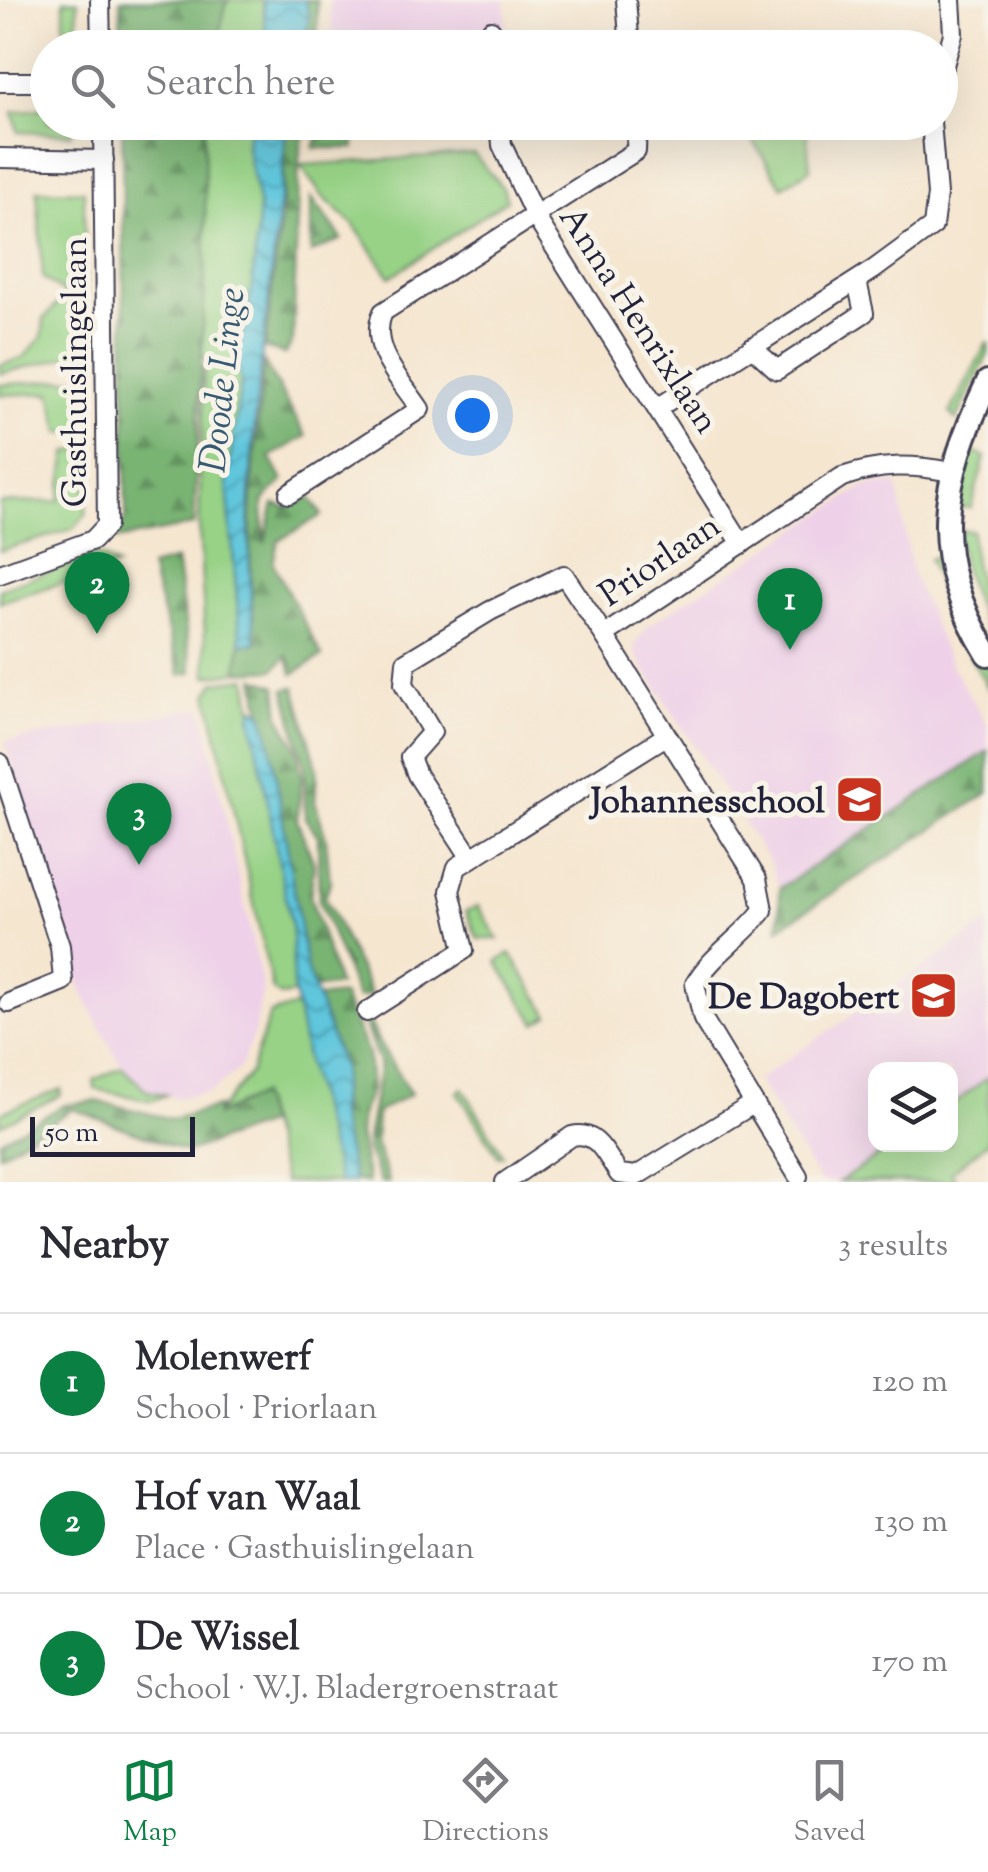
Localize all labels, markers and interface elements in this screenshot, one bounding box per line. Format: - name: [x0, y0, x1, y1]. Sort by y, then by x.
- search box: [30, 30, 958, 140]
- icon: search: [65, 58, 120, 113]
- text: Search here: [145, 58, 336, 112]
- street label: Anna Henrixlaan: [544, 197, 730, 445]
- street label: Gasthuislingelaan: [52, 237, 103, 507]
- water label: Doode Linge: [188, 285, 262, 476]
- your location: [447, 390, 498, 441]
- street label: Priorlaan: [590, 502, 732, 621]
- pin: 2: [64, 552, 130, 634]
- pin: 1: [758, 568, 822, 650]
- school or university icon: Johannesschool: [834, 774, 886, 826]
- place label: Johannesschool: [588, 778, 825, 829]
- pin: 3: [106, 782, 172, 865]
- school or university icon: De Dagobert: [908, 970, 960, 1022]
- place label: De Dagobert: [708, 974, 899, 1025]
- map controls: [868, 1062, 958, 1152]
- button: layers: [868, 1062, 958, 1152]
- scale bar: [30, 1112, 195, 1156]
- text: 50 m: [45, 1114, 99, 1154]
- text: Nearby: [40, 1217, 169, 1277]
- text: 3 results: [838, 1224, 948, 1270]
- text: Molenwerf: [135, 1333, 312, 1387]
- text: 1: [67, 1360, 78, 1406]
- text: 120 m: [872, 1360, 948, 1406]
- text: School · Priorlaan: [135, 1387, 378, 1433]
- text: Hof van Waal: [135, 1473, 361, 1527]
- text: 2: [65, 1500, 80, 1546]
- text: 130 m: [874, 1500, 948, 1546]
- text: Place · Gasthuislingelaan: [135, 1527, 475, 1573]
- text: De Wissel: [135, 1613, 300, 1667]
- text: 3: [66, 1640, 79, 1686]
- text: 170 m: [871, 1640, 948, 1686]
- text: School · W.J. Bladergroenstraat: [135, 1667, 558, 1713]
- tab: Map: [122, 1753, 177, 1853]
- tab: Directions: [422, 1753, 549, 1853]
- tab: Saved: [794, 1753, 866, 1853]

